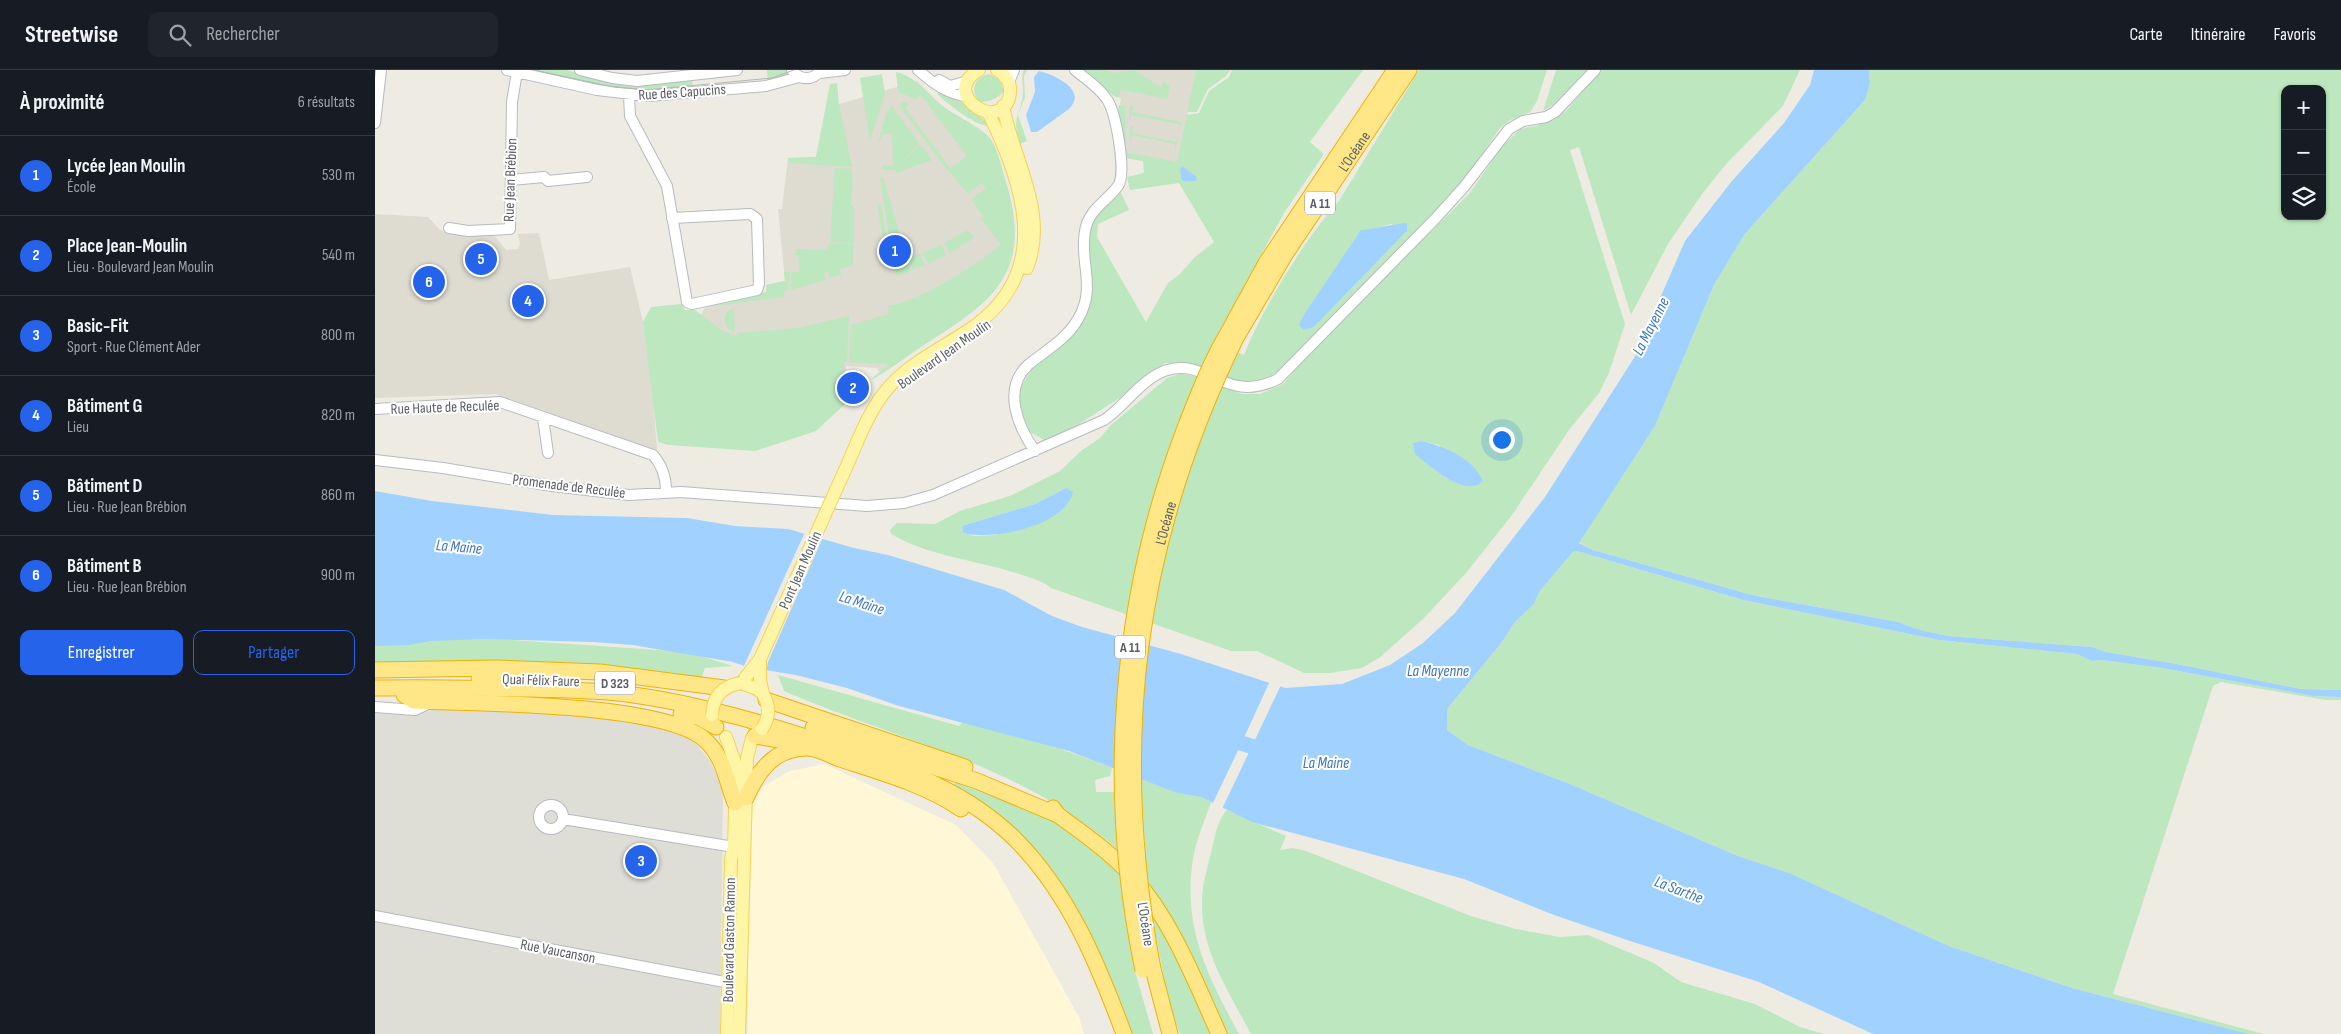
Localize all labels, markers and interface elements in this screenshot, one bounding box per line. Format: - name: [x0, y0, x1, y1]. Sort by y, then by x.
- search box: [148, 12, 498, 57]
- text: Streetwise: [25, 20, 118, 49]
- icon: search: [166, 21, 194, 49]
- text: Rechercher: [206, 23, 280, 46]
- text: Carte: [2129, 24, 2163, 45]
- text: Itinéraire: [2191, 24, 2245, 45]
- text: Favoris: [2273, 24, 2316, 45]
- street label: Rue des Capucins: [638, 80, 726, 105]
- map controls: [2281, 85, 2326, 220]
- button: +: [2281, 85, 2326, 130]
- text: À proximité: [20, 90, 105, 115]
- text: 6 résultats: [298, 93, 355, 112]
- street label: L’Océane: [1334, 128, 1375, 175]
- button: −: [2281, 130, 2326, 175]
- street label: Rue Jean Brébion: [500, 138, 521, 222]
- text: Lycée Jean Moulin: [67, 155, 186, 178]
- text: 1: [33, 166, 39, 185]
- text: 530 m: [322, 166, 355, 185]
- button: layers: [2281, 175, 2326, 220]
- text: École: [67, 178, 96, 197]
- road number: A 11: [1305, 192, 1335, 214]
- pin: 1: [879, 232, 911, 270]
- text: Place Jean-Moulin: [67, 235, 187, 258]
- pin: 5: [465, 240, 497, 278]
- text: 2: [32, 246, 40, 265]
- text: 540 m: [322, 246, 355, 265]
- text: Lieu · Boulevard Jean Moulin: [67, 258, 214, 277]
- pin: 6: [413, 263, 445, 301]
- pin: 4: [512, 282, 544, 320]
- water label: La Mayenne: [1629, 295, 1674, 359]
- text: Basic-Fit: [67, 315, 128, 338]
- street label: Boulevard Jean Moulin: [894, 315, 995, 394]
- text: 3: [32, 326, 40, 345]
- text: 800 m: [321, 326, 355, 345]
- text: Sport · Rue Clément Ader: [67, 338, 201, 357]
- pin: 2: [837, 369, 869, 407]
- text: Bâtiment G: [67, 395, 143, 418]
- street label: Rue Haute de Reculée: [390, 396, 500, 419]
- text: 4: [32, 406, 40, 425]
- text: 820 m: [321, 406, 355, 425]
- text: Lieu: [67, 418, 89, 437]
- your location: [1489, 427, 1515, 453]
- street label: Promenade de Reculée: [511, 470, 627, 503]
- text: Bâtiment D: [67, 475, 142, 498]
- text: 5: [32, 486, 40, 505]
- text: 860 m: [321, 486, 355, 505]
- text: Lieu · Rue Jean Brébion: [67, 498, 187, 517]
- street label: L’Océane: [1151, 499, 1181, 547]
- street label: Pont Jean Moulin: [775, 528, 826, 612]
- water label: La Maine: [435, 536, 483, 559]
- text: Bâtiment B: [67, 555, 142, 578]
- text: 6: [32, 566, 40, 585]
- text: 900 m: [321, 566, 355, 585]
- text: Lieu · Rue Jean Brébion: [67, 578, 187, 597]
- water label: La Maine: [837, 587, 886, 620]
- button: Enregistrer: [20, 630, 183, 675]
- button: Partager: [193, 630, 355, 675]
- road number: A 11: [1115, 636, 1145, 658]
- water label: La Mayenne: [1407, 662, 1469, 681]
- street label: Quai Félix Faure: [502, 670, 580, 691]
- road number: D 323: [595, 672, 635, 694]
- water label: La Maine: [1303, 754, 1349, 773]
- pin: 3: [625, 842, 657, 880]
- water label: La Sarthe: [1652, 873, 1705, 908]
- street label: Boulevard Gaston Ramon: [719, 877, 740, 1003]
- street label: L’Océane: [1133, 901, 1158, 947]
- street label: Rue Vaucanson: [519, 935, 597, 968]

